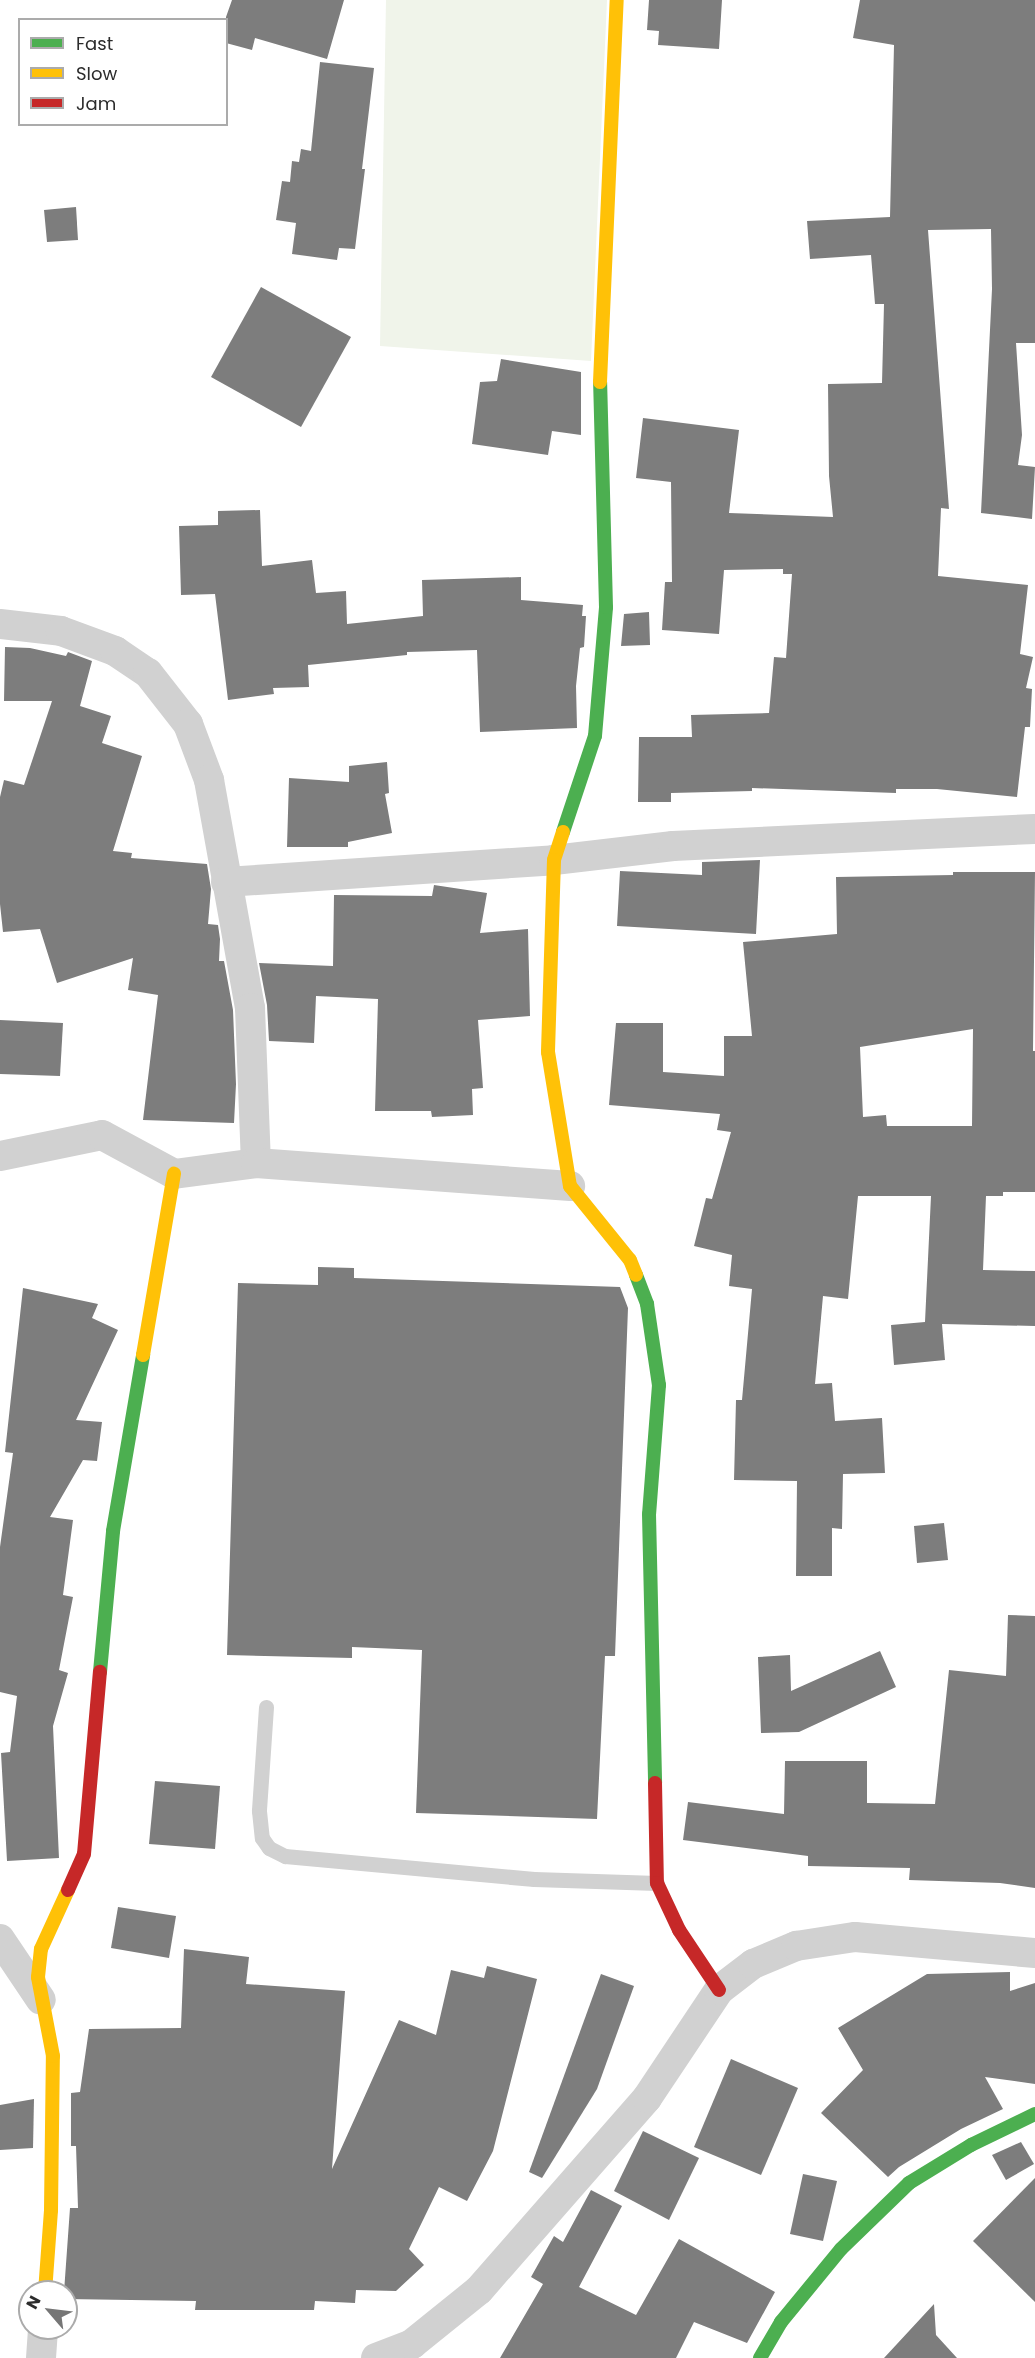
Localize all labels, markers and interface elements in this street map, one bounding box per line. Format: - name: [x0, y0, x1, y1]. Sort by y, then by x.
- legend: [18, 18, 228, 126]
- text: Fast: [76, 31, 113, 56]
- text: Slow: [76, 61, 117, 86]
- text: Jam: [76, 91, 116, 116]
- north arrow: [18, 2280, 78, 2340]
- text: N: [20, 2292, 46, 2313]

